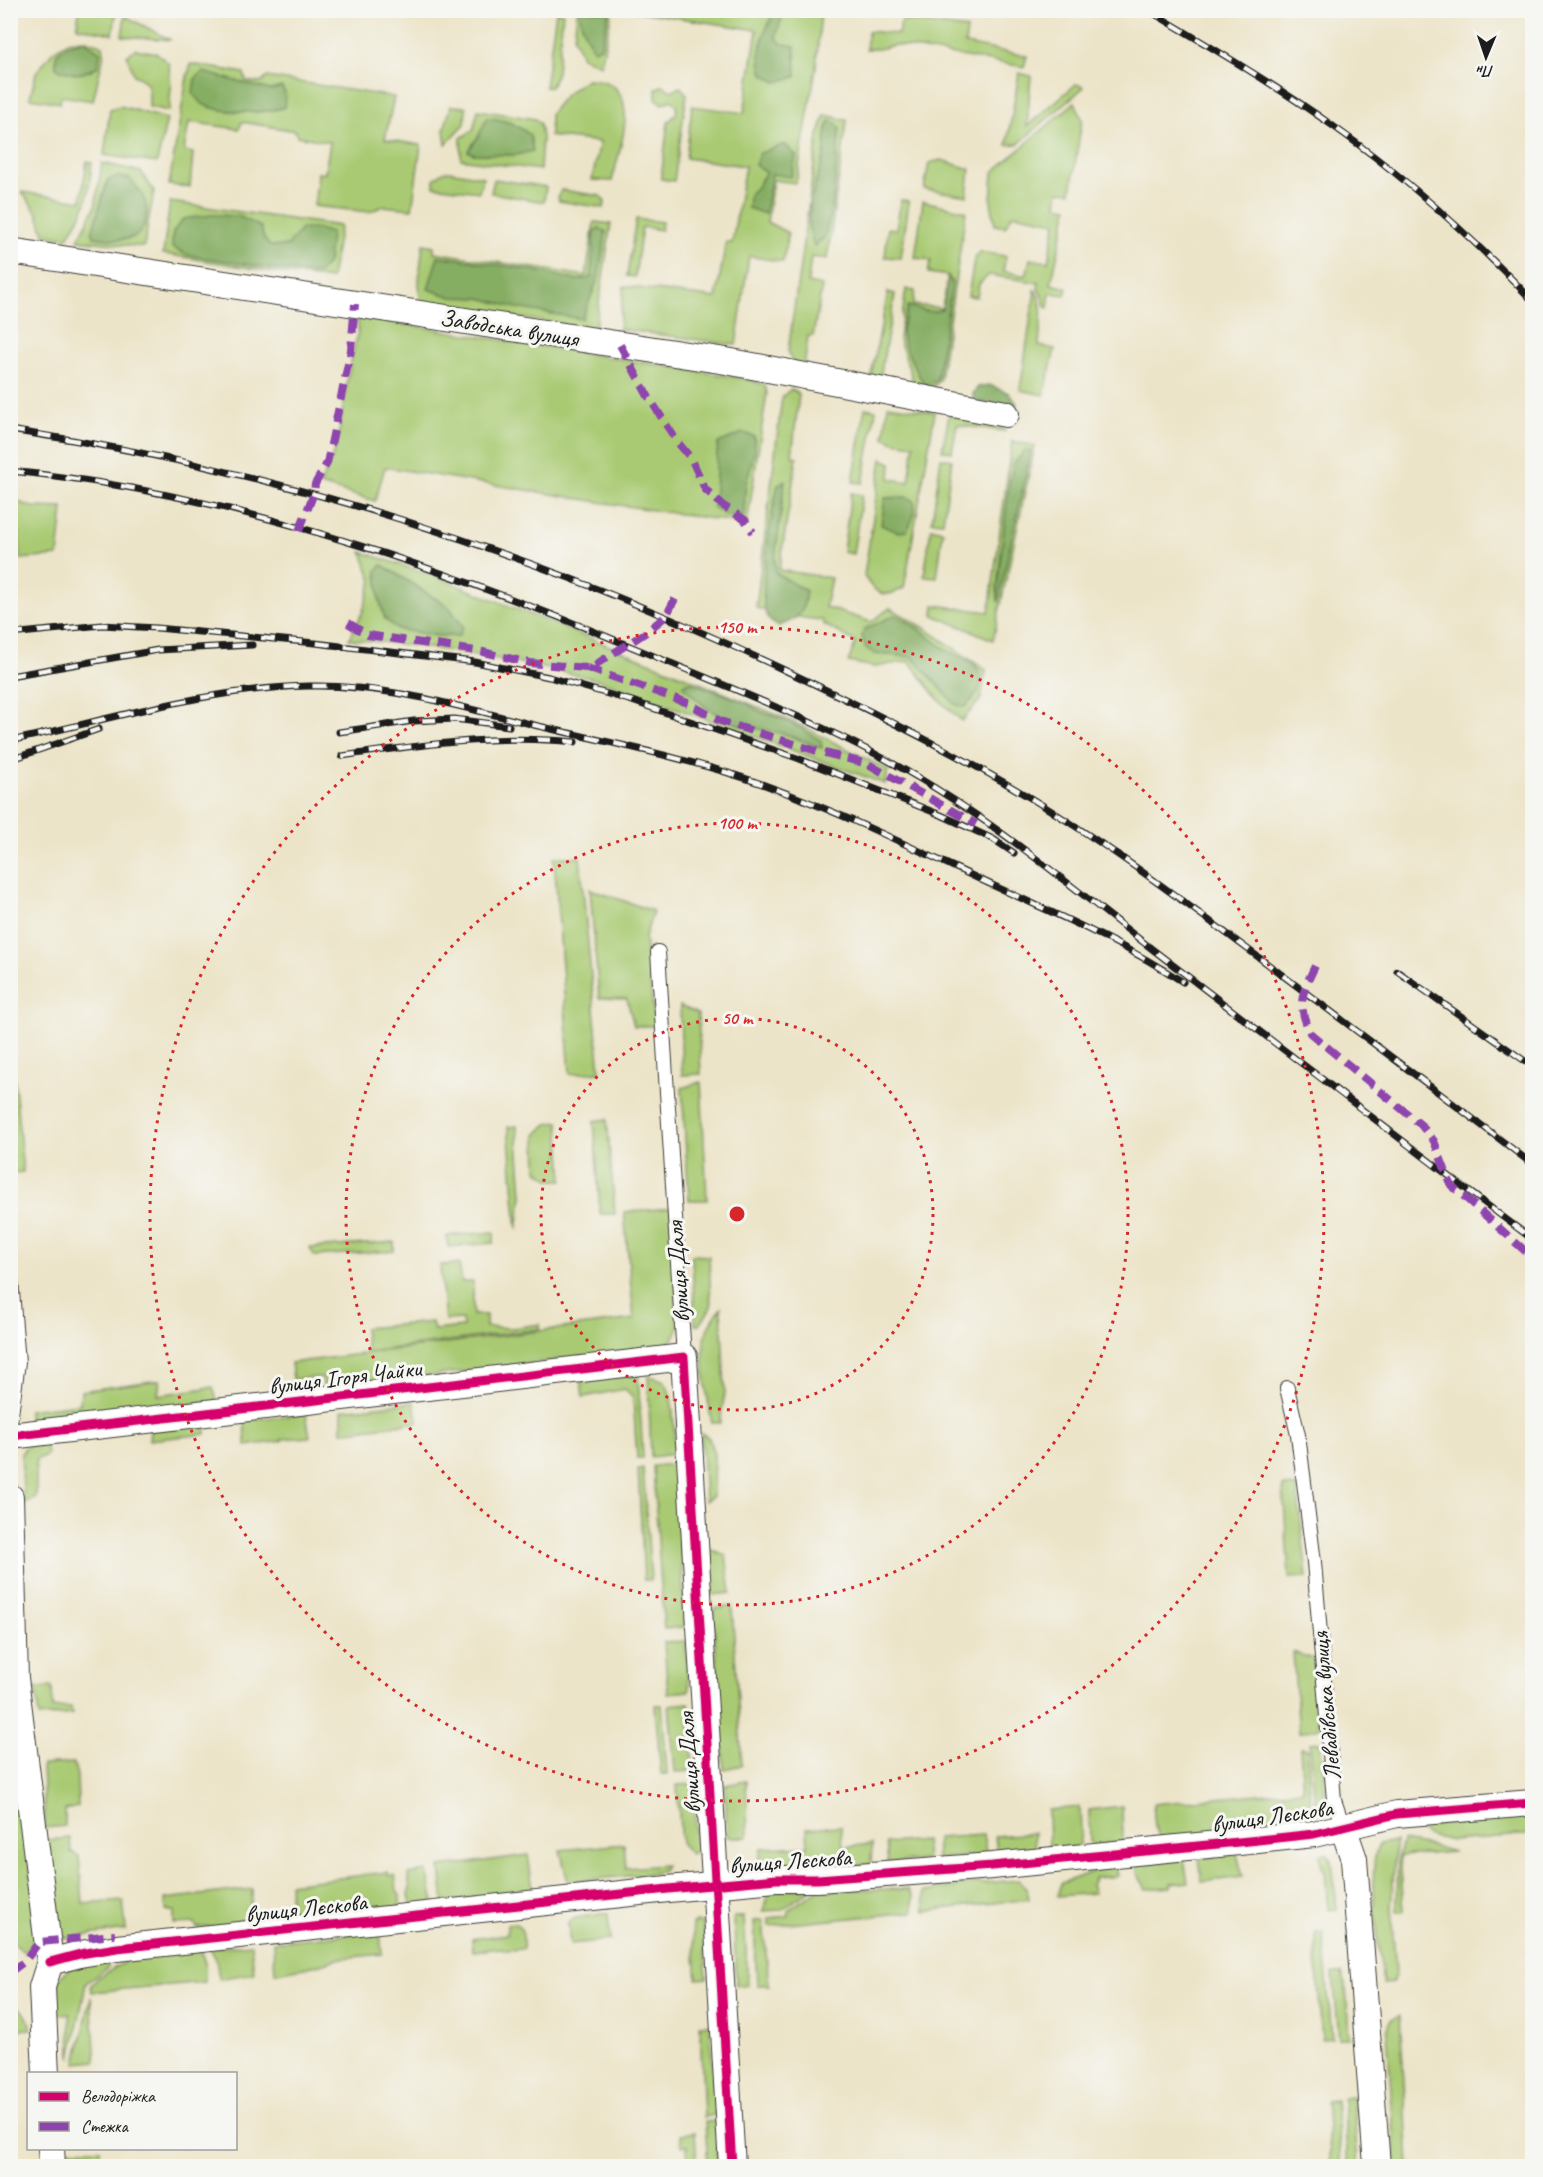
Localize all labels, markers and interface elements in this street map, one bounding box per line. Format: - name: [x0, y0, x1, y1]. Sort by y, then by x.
- north arrow: [1456, 27, 1516, 87]
- text: Пн: [1476, 61, 1494, 81]
- street label: Заводська вулиця: [438, 302, 582, 354]
- text: 150 m: [718, 616, 758, 638]
- text: 100 m: [718, 812, 758, 834]
- text: 50 m: [722, 1007, 754, 1029]
- centre of rings: [727, 1204, 747, 1224]
- street label: вулиця Даля: [659, 1219, 696, 1324]
- street label: вулиця Ігоря Чайки: [267, 1353, 425, 1401]
- street label: Левадівська вулиця: [1304, 1629, 1347, 1782]
- street label: вулиця Даля: [670, 1710, 707, 1815]
- street label: вулиця Лєскова: [1210, 1792, 1336, 1839]
- street label: вулиця Лєскова: [728, 1842, 853, 1880]
- street label: вулиця Лєскова: [244, 1887, 370, 1929]
- legend: [27, 2072, 237, 2150]
- text: Велодоріжка: [81, 2085, 156, 2107]
- text: Стежка: [81, 2115, 129, 2137]

